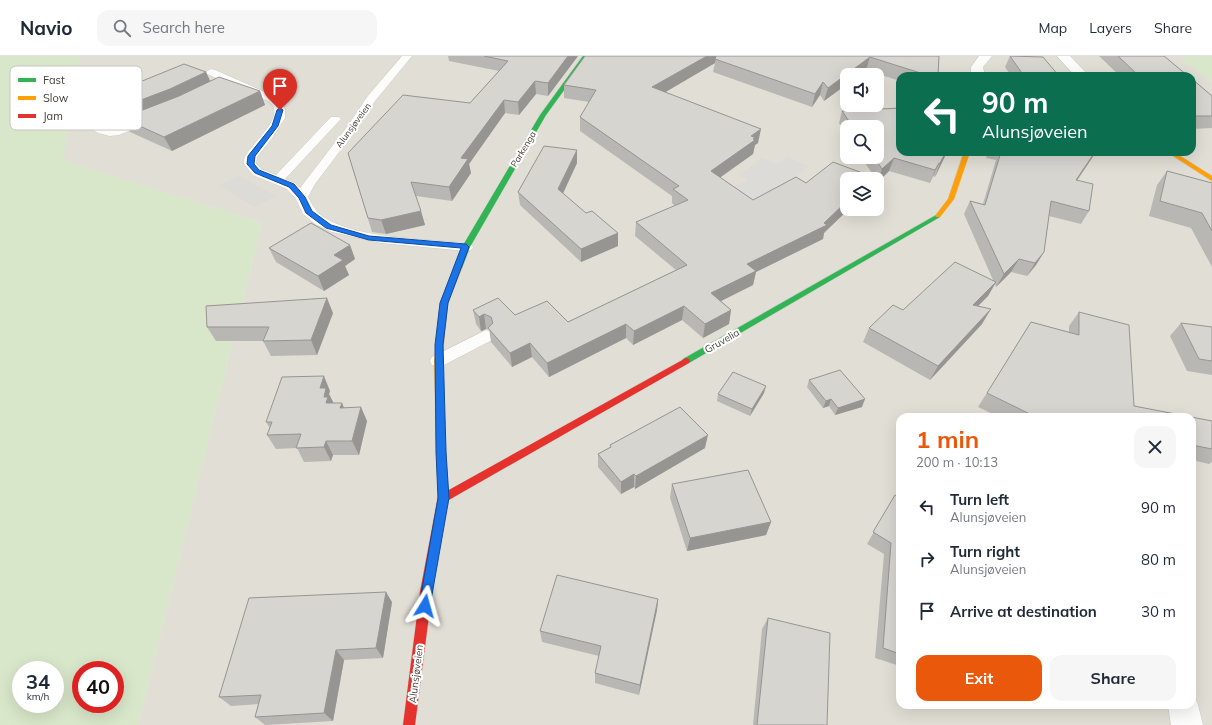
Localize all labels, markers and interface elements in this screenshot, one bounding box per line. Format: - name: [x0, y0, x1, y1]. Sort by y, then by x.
- search box: [97, 10, 377, 46]
- text: Navio: [20, 16, 73, 40]
- icon: search: [111, 17, 133, 39]
- text: Search here: [143, 18, 225, 37]
- text: Map: [1038, 19, 1067, 37]
- text: Layers: [1089, 19, 1132, 37]
- text: Share: [1154, 19, 1192, 37]
- legend: [10, 66, 142, 130]
- map controls: [840, 68, 884, 216]
- button: sound: [840, 68, 884, 112]
- pin: [263, 69, 297, 110]
- text: Fast: [43, 73, 65, 87]
- icon: arrive: [269, 75, 291, 97]
- text: 90 m: [982, 85, 1048, 120]
- icon: left: [916, 88, 968, 140]
- text: Slow: [43, 91, 69, 105]
- street label: Alunsjøveien: [333, 100, 373, 150]
- text: Jam: [43, 109, 63, 123]
- button: search: [840, 120, 884, 164]
- text: Alunsjøveien: [982, 120, 1088, 143]
- street label: Parkenga: [508, 129, 538, 169]
- button: layers: [840, 172, 884, 216]
- street label: Gruvelia: [702, 326, 742, 356]
- text: 1 min: [916, 424, 979, 454]
- button: close: [1134, 426, 1176, 468]
- text: 200 m · 10:13: [916, 454, 998, 470]
- text: Turn left: [950, 490, 1009, 509]
- icon: left: [916, 496, 938, 518]
- text: 90 m: [1141, 498, 1176, 517]
- text: Alunsjøveien: [950, 509, 1026, 525]
- text: Turn right: [950, 542, 1020, 561]
- icon: right: [916, 548, 938, 570]
- text: 80 m: [1141, 550, 1176, 569]
- text: Alunsjøveien: [950, 561, 1026, 577]
- position arrow: [404, 585, 446, 627]
- icon: arrive: [916, 600, 938, 622]
- text: Arrive at destination: [950, 602, 1097, 621]
- text: 30 m: [1141, 602, 1176, 621]
- street label: Alunsjøveien: [406, 644, 426, 704]
- button: Exit: [916, 655, 1042, 701]
- button: Share: [1050, 655, 1176, 701]
- speed limit sign: 40: [72, 661, 124, 713]
- text: 34: [26, 669, 50, 694]
- text: km/h: [27, 690, 49, 703]

